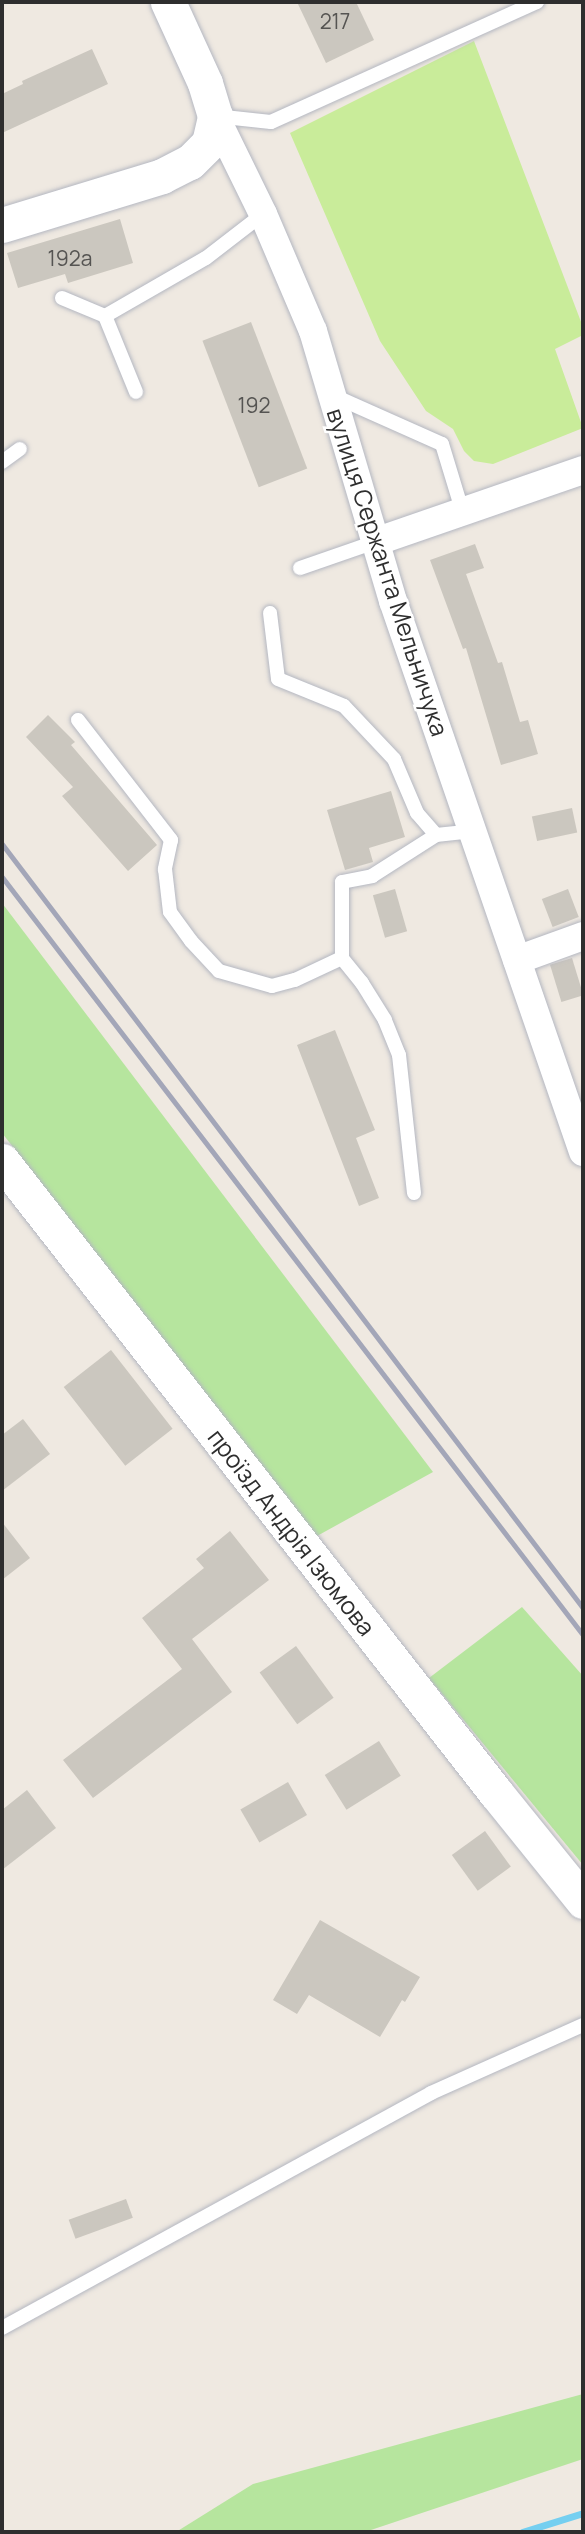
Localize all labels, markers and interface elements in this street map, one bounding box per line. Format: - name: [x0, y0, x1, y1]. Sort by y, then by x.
- house number: 217: [320, 8, 350, 34]
- house number: 192а: [48, 245, 92, 271]
- house number: 192: [237, 392, 271, 418]
- street label: вулиця Сержанта Мельничука: [321, 404, 455, 740]
- street label: проїзд Андрія Ізюмова: [202, 1423, 382, 1641]

